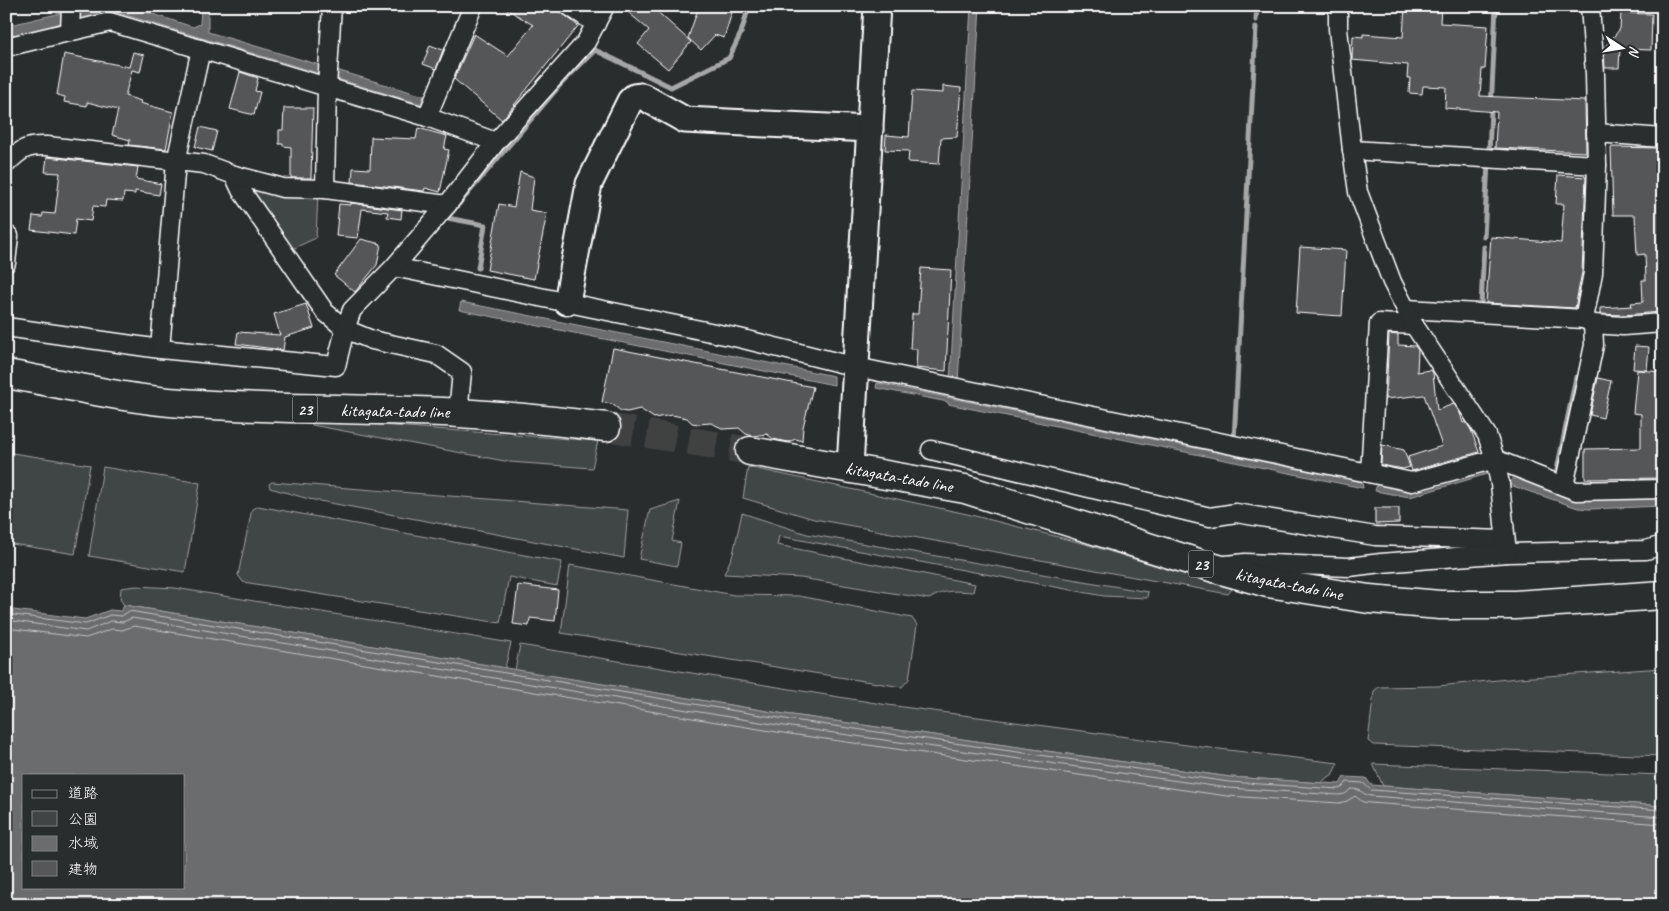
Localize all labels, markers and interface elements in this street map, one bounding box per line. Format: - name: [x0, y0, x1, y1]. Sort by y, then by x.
- north arrow: [1596, 22, 1646, 72]
- text: N: [1625, 45, 1643, 59]
- road number: 23: [292, 396, 318, 422]
- street label: kitagata-tado line: [340, 399, 451, 423]
- street label: kitagata-tado line: [844, 457, 956, 497]
- road number: 23: [1188, 550, 1214, 578]
- street label: kitagata-tado line: [1234, 563, 1346, 605]
- legend: [22, 774, 185, 888]
- text: 道路: [68, 784, 98, 803]
- text: 公園: [68, 810, 98, 829]
- text: 水域: [68, 834, 98, 853]
- text: 建物: [68, 860, 98, 879]

